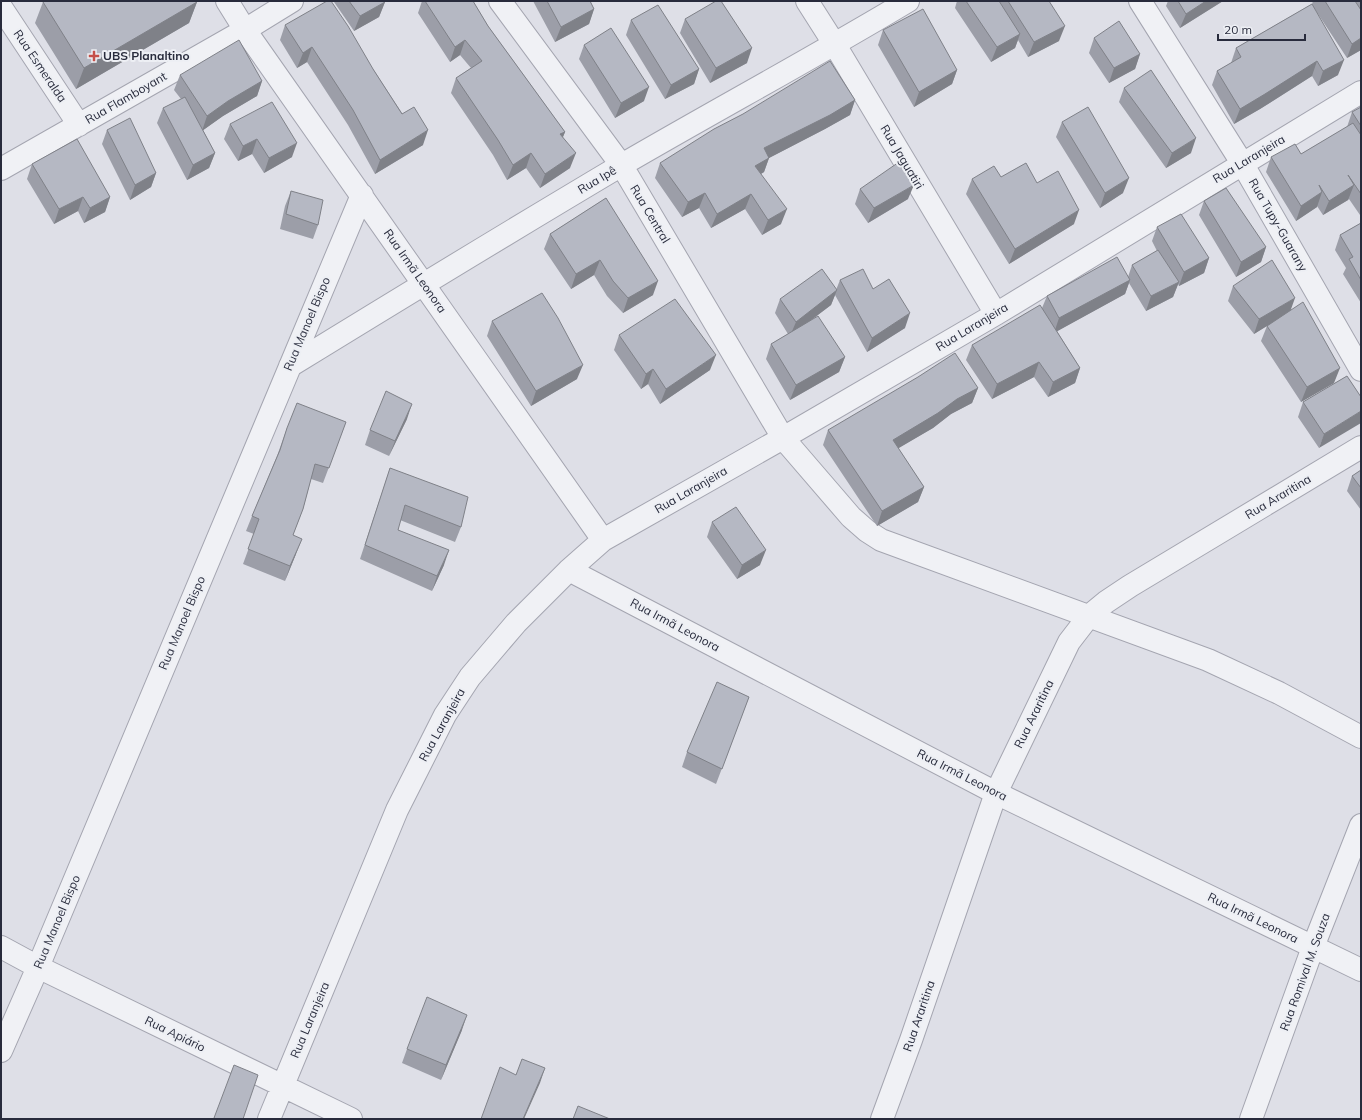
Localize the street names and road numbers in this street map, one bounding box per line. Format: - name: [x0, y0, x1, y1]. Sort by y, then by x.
- street label: Rua Esmeralda: [11, 27, 70, 105]
- street label: Rua Flamboyant: [82, 68, 169, 127]
- street label: Rua Jaguatiri: [877, 122, 928, 192]
- street label: Rua Laranjeira: [1210, 131, 1288, 186]
- street label: Rua Ipê: [575, 162, 619, 197]
- street label: Rua Tupy-Guarany: [1246, 176, 1311, 275]
- street label: Rua Central: [627, 182, 674, 246]
- street label: Rua Irmã Leonora: [381, 226, 450, 316]
- street label: Rua Manoel Bispo: [280, 274, 333, 373]
- street label: Rua Laranjeira: [933, 299, 1011, 354]
- street label: Rua Laranjeira: [652, 463, 730, 516]
- street label: Rua Araritina: [1242, 471, 1313, 522]
- street label: Rua Manoel Bispo: [155, 573, 208, 672]
- street label: Rua Irmã Leonora: [628, 595, 723, 654]
- street label: Rua Araritina: [1011, 677, 1057, 750]
- street label: Rua Laranjeira: [415, 685, 468, 764]
- street label: Rua Irmã Leonora: [915, 745, 1010, 804]
- street label: Rua Manoel Bispo: [30, 872, 83, 971]
- street label: Rua Irmã Leonora: [1205, 889, 1301, 946]
- street label: Rua Romival M. Souza: [1276, 911, 1333, 1033]
- street label: Rua Araritina: [899, 978, 938, 1053]
- street label: Rua Laranjeira: [287, 979, 332, 1060]
- street label: Rua Apiário: [142, 1012, 208, 1055]

